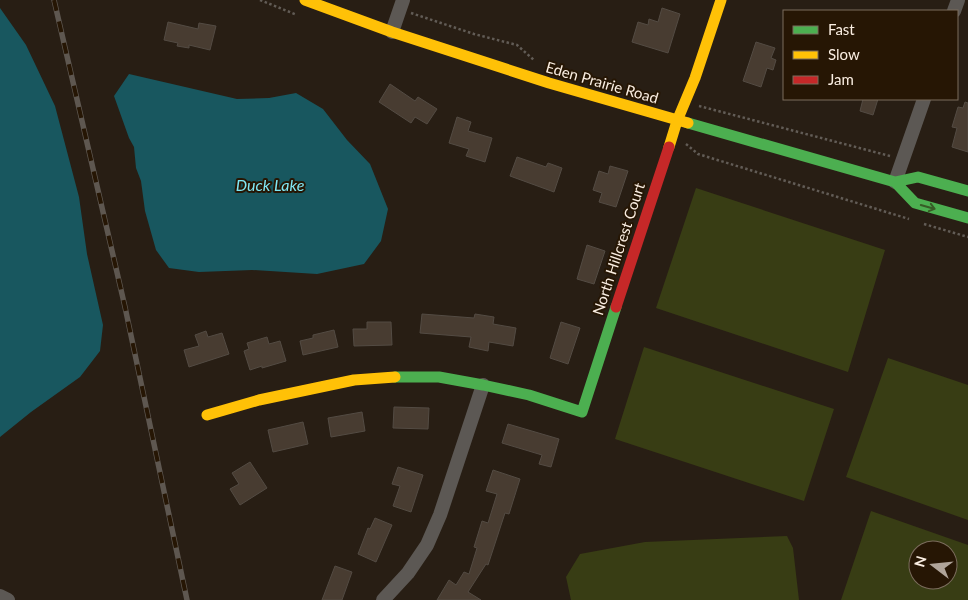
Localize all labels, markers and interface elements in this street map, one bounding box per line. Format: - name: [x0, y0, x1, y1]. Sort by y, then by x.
- legend: [783, 10, 958, 100]
- text: Fast: [828, 20, 855, 38]
- text: Slow: [828, 45, 860, 63]
- street label: Eden Prairie Road: [544, 57, 661, 107]
- text: Jam: [828, 70, 854, 88]
- water label: Duck Lake: [236, 175, 305, 194]
- street label: North Hillcrest Court: [588, 180, 648, 317]
- one-way arrow: [919, 202, 935, 212]
- north arrow: [908, 540, 958, 590]
- text: N: [910, 554, 930, 569]

